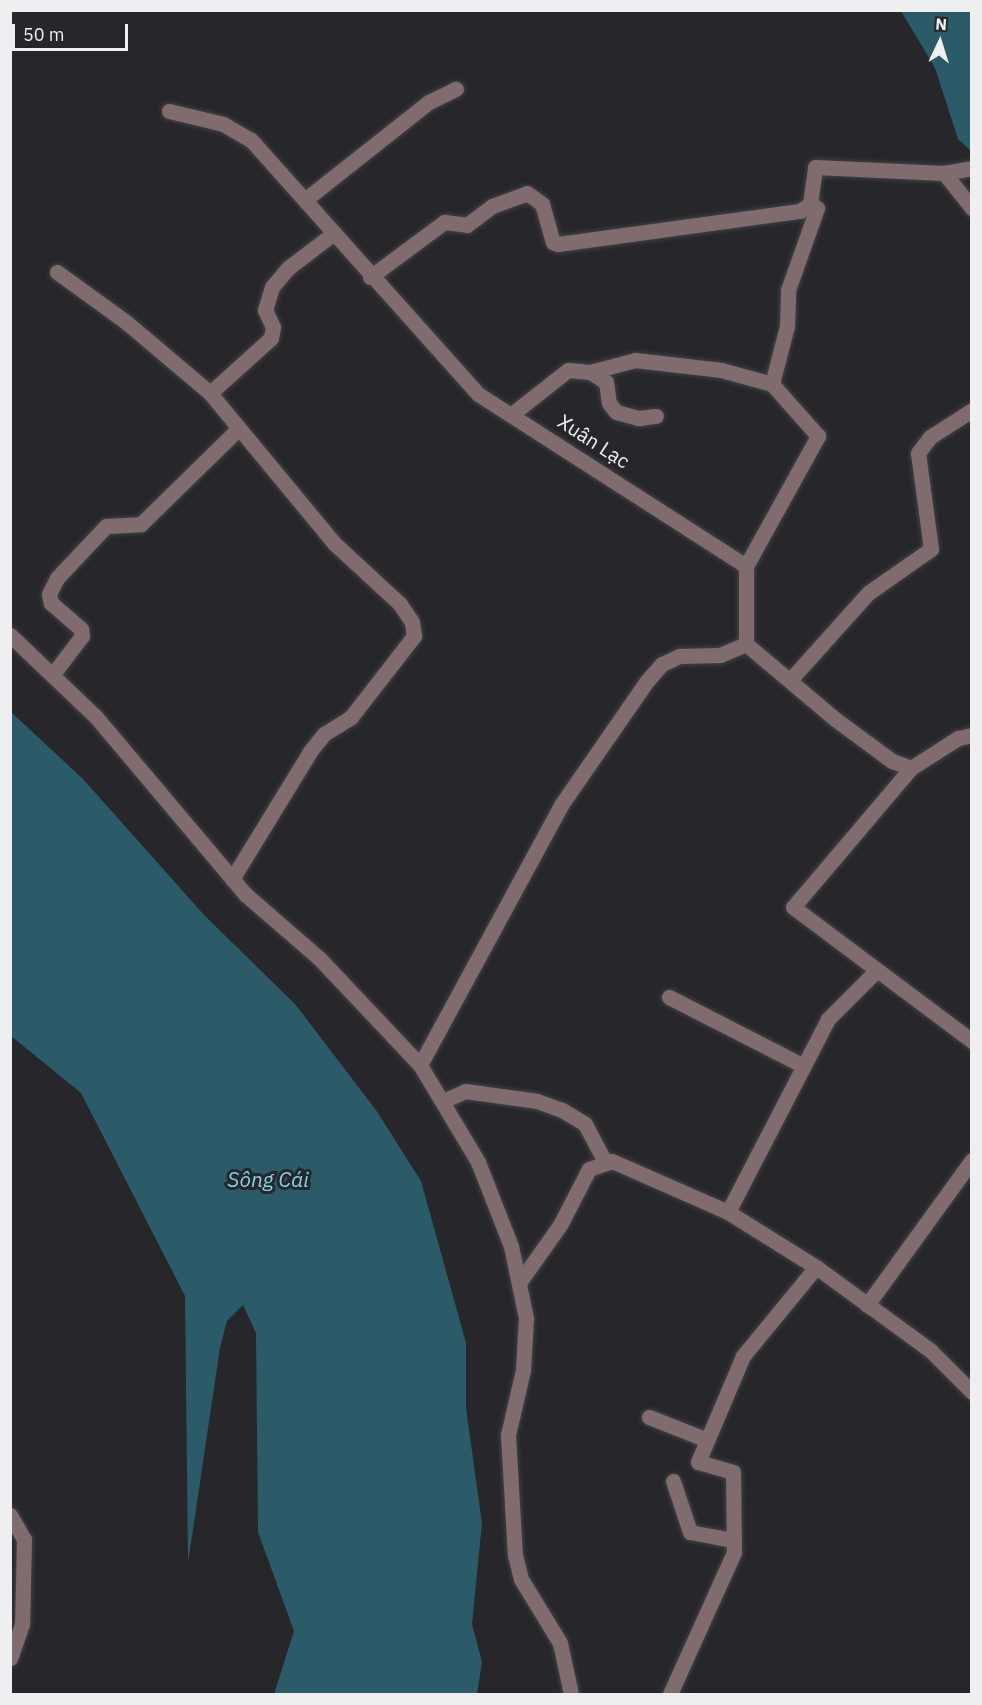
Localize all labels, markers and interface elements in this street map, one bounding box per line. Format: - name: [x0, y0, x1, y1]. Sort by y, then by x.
- scale bar: [15, 12, 130, 50]
- north arrow: [910, 12, 970, 72]
- text: N: [935, 14, 948, 34]
- text: 50 m: [23, 23, 65, 46]
- street label: Xuân Lạc: [554, 409, 634, 473]
- water label: Sông Cái: [227, 1166, 309, 1192]

